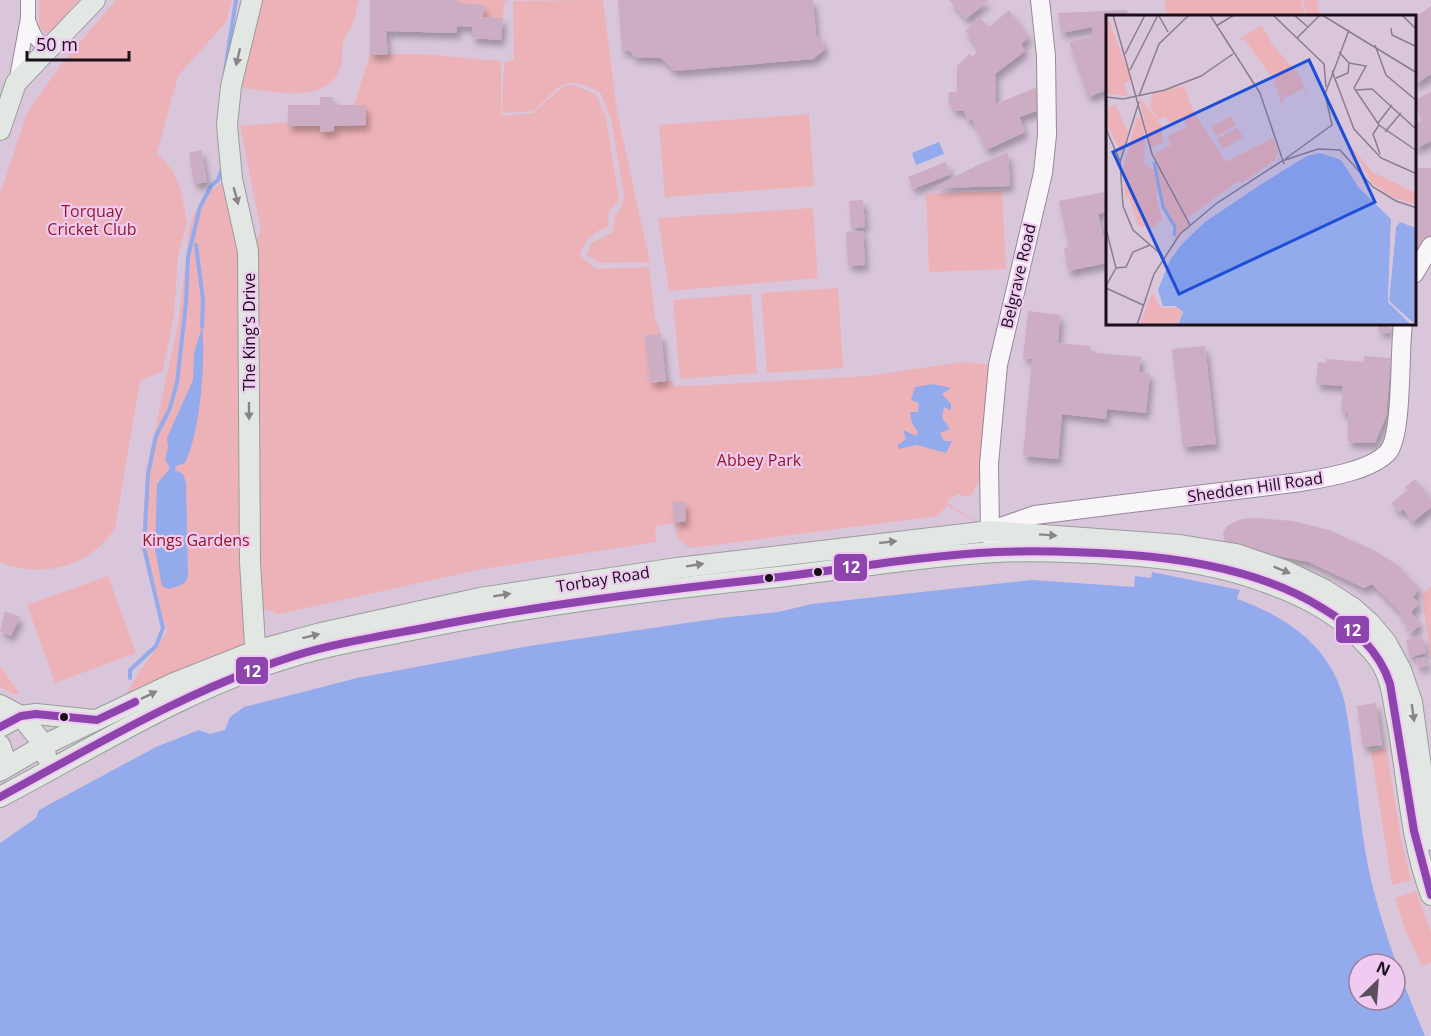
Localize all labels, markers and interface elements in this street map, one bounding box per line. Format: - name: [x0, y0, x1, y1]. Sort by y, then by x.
- inset map: [1106, 15, 1416, 326]
- scale bar: [27, 24, 129, 62]
- text: 50 m: [36, 32, 78, 56]
- one-way arrow: [233, 48, 242, 67]
- one-way arrow: [232, 187, 241, 205]
- park label: Torquay Cricket Club: [47, 200, 137, 240]
- street label: Belgrave Road: [995, 221, 1041, 331]
- street label: The King's Drive: [238, 273, 260, 391]
- one-way arrow: [244, 401, 254, 420]
- park label: Abbey Park: [717, 449, 802, 471]
- street label: Shedden Hill Road: [1186, 467, 1324, 507]
- park label: Kings Gardens: [142, 529, 250, 551]
- one-way arrow: [1039, 530, 1058, 539]
- one-way arrow: [879, 537, 898, 547]
- line badge: 12: [833, 553, 868, 582]
- text: 12: [842, 556, 860, 578]
- one-way arrow: [685, 560, 704, 569]
- street label: Torbay Road: [555, 561, 651, 597]
- one-way arrow: [1273, 565, 1291, 575]
- unlabelled marker: [812, 566, 824, 578]
- unlabelled marker: [763, 572, 775, 584]
- one-way arrow: [492, 590, 511, 599]
- line badge: 12: [1335, 615, 1370, 644]
- text: 12: [1343, 619, 1361, 641]
- one-way arrow: [302, 630, 320, 640]
- line badge: 12: [235, 656, 269, 685]
- text: 12: [243, 660, 261, 682]
- one-way arrow: [141, 690, 158, 699]
- one-way arrow: [1408, 704, 1418, 723]
- unlabelled marker: [58, 711, 70, 723]
- north arrow: [1347, 952, 1407, 1012]
- text: N: [1373, 956, 1394, 981]

